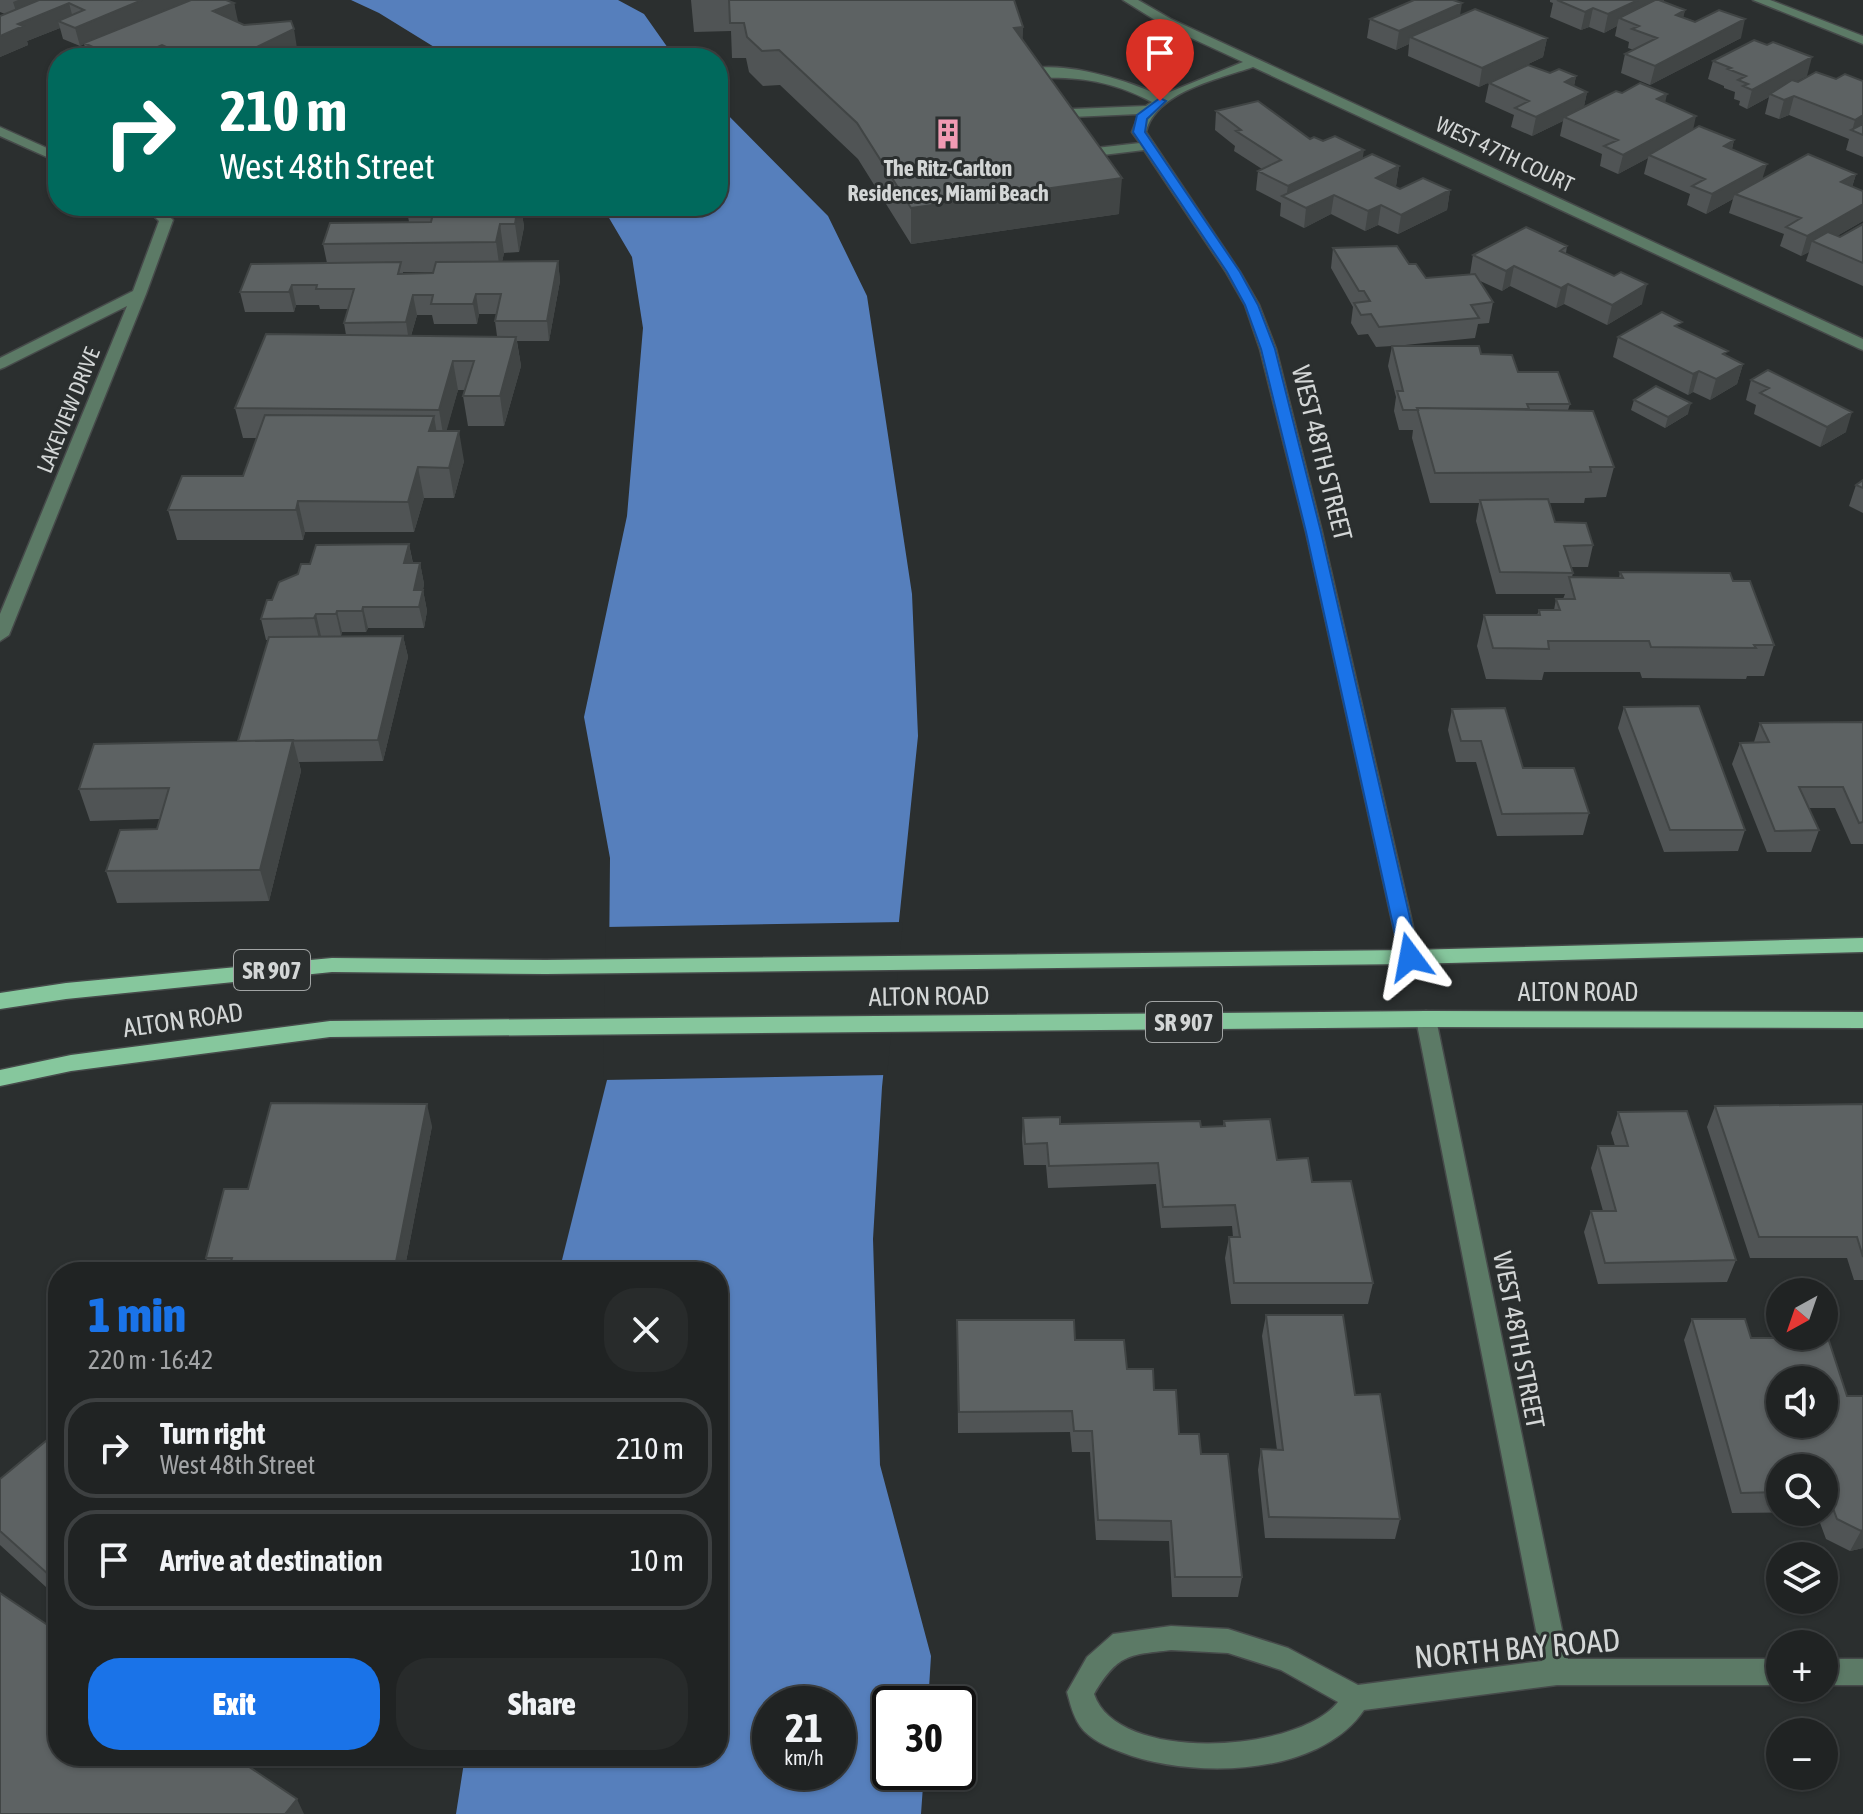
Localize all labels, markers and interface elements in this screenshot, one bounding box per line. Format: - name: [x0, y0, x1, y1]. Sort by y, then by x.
- pin: [1126, 19, 1194, 101]
- icon: arrive: [1138, 31, 1182, 75]
- text: 210 m: [220, 79, 347, 143]
- icon: right: [88, 80, 192, 184]
- street label: WEST 47TH COURT: [1432, 111, 1578, 197]
- building icon: The Ritz-Carlton Residences, Miami Beach: [931, 117, 965, 151]
- text: West 48th Street: [220, 145, 435, 187]
- place label: The Ritz-Carlton Residences, Miami Beach: [847, 155, 1049, 206]
- street label: LAKEVIEW DRIVE: [31, 343, 105, 477]
- street label: WEST 48TH STREET: [1286, 362, 1358, 544]
- position arrow: [1368, 915, 1452, 999]
- road number: SR 907: [234, 950, 310, 990]
- street label: ALTON ROAD: [1518, 977, 1638, 1007]
- street label: ALTON ROAD: [868, 980, 990, 1012]
- street label: ALTON ROAD: [121, 997, 245, 1043]
- road number: SR 907: [1146, 1002, 1222, 1042]
- street label: WEST 48TH STREET: [1487, 1249, 1551, 1431]
- north arrow: [1766, 1278, 1838, 1350]
- map controls: [1766, 1278, 1838, 1790]
- text: 1 min: [88, 1287, 186, 1342]
- button: close: [604, 1288, 688, 1372]
- text: 220 m · 16:42: [88, 1345, 213, 1375]
- button: sound: [1766, 1366, 1838, 1438]
- text: Turn right: [160, 1416, 266, 1450]
- icon: right: [92, 1426, 136, 1470]
- text: 210 m: [616, 1431, 684, 1465]
- text: West 48th Street: [160, 1450, 315, 1480]
- button: search: [1766, 1454, 1838, 1526]
- icon: arrive: [92, 1538, 136, 1582]
- button: layers: [1766, 1542, 1838, 1614]
- text: Arrive at destination: [160, 1543, 382, 1577]
- text: 10 m: [630, 1543, 684, 1577]
- street label: NORTH BAY ROAD: [1413, 1621, 1621, 1675]
- button: +: [1766, 1630, 1838, 1702]
- button: Exit: [88, 1658, 380, 1750]
- button: Share: [396, 1658, 688, 1750]
- speed limit sign: 30: [872, 1686, 976, 1790]
- text: 21: [785, 1705, 823, 1750]
- button: −: [1766, 1718, 1838, 1790]
- text: km/h: [784, 1746, 824, 1769]

